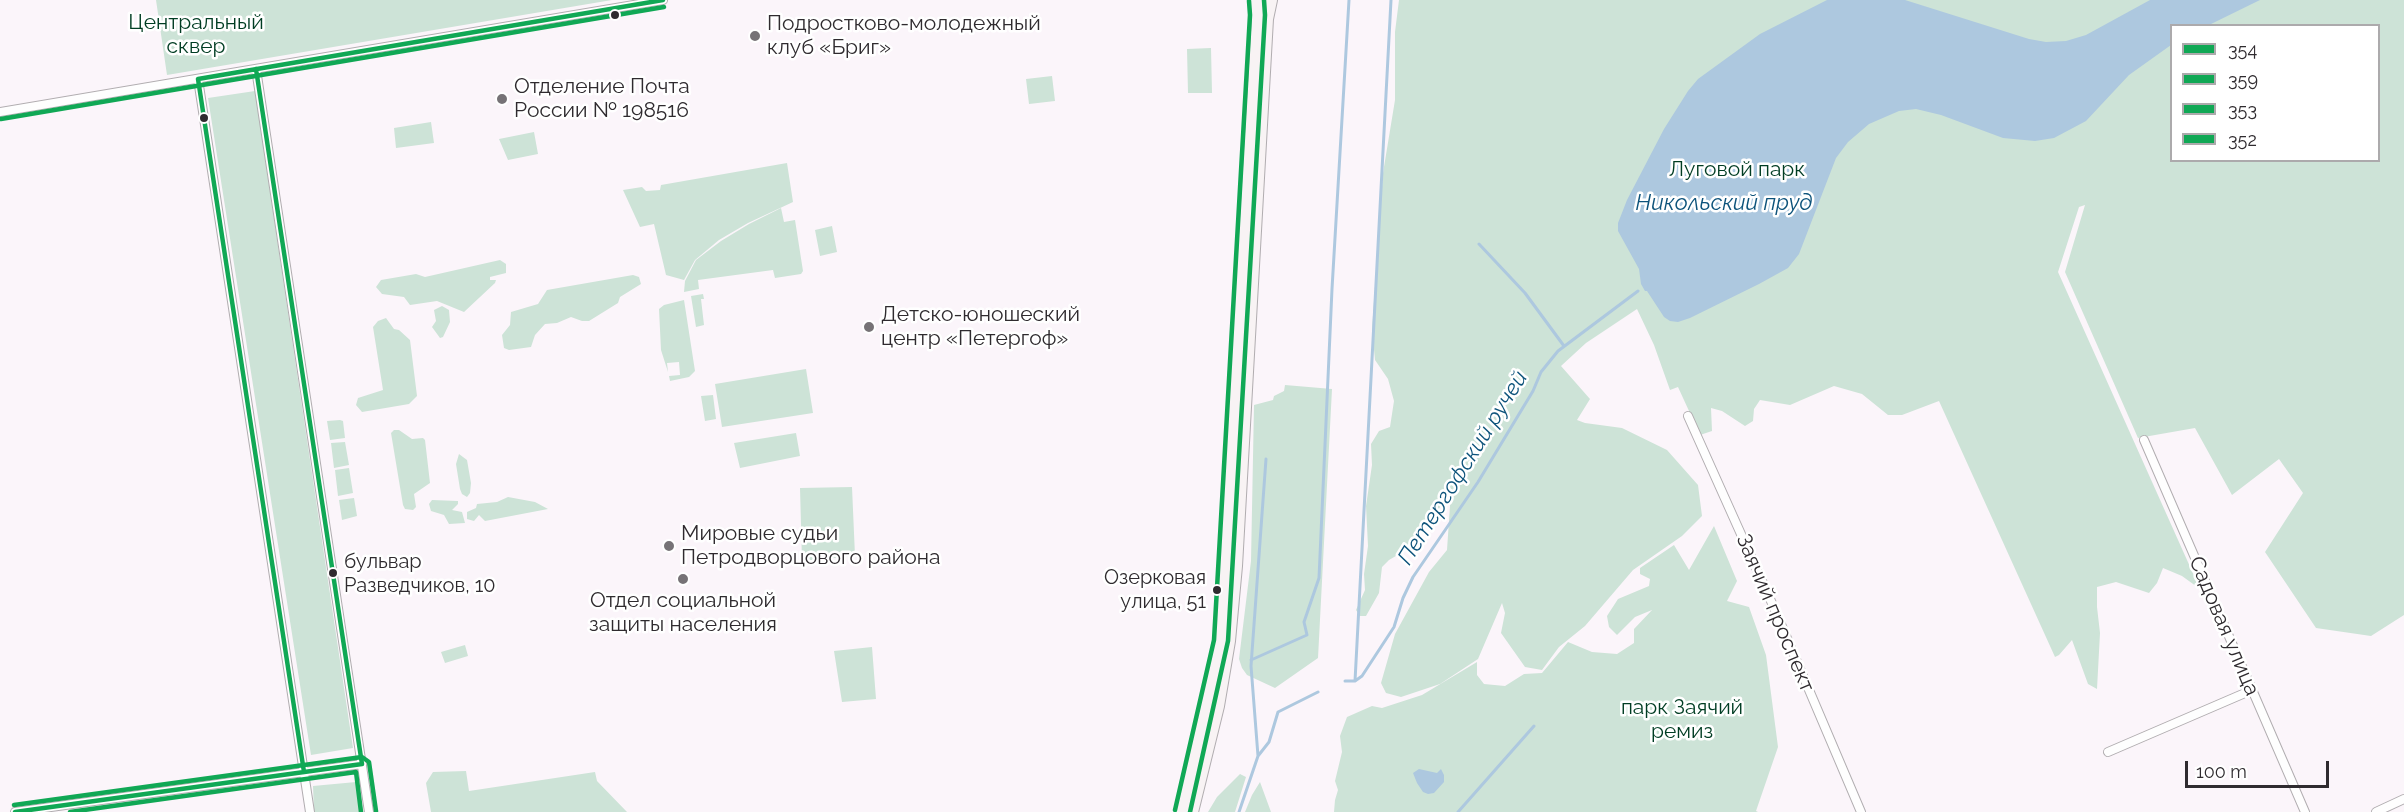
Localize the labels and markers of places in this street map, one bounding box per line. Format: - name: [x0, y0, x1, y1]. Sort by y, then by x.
- unlabelled marker: [609, 9, 621, 21]
- place label: Подростково-молодежный клуб «Бриг»: [767, 11, 1041, 61]
- marker: Подростково-молодежный клуб «Бриг»: [748, 29, 762, 43]
- place label: Отделение Почта России № 198516: [514, 74, 690, 124]
- marker: Отделение Почта России № 198516: [495, 92, 509, 106]
- unlabelled marker: [198, 112, 210, 124]
- place label: Детско-юношеский центр «Петергоф»: [881, 302, 1080, 352]
- marker: Детско-юношеский центр «Петергоф»: [862, 320, 876, 334]
- place label: Мировые судьи Петродворцового района: [681, 521, 940, 571]
- marker: Мировые судьи Петродворцового района: [662, 539, 676, 553]
- place label: бульвар Разведчиков, 10: [344, 550, 496, 597]
- place label: Озерковая улица, 51: [1104, 566, 1206, 613]
- marker: бульвар Разведчиков, 10: [327, 567, 339, 579]
- marker: Отдел социальной защиты населения: [676, 572, 690, 586]
- marker: Озерковая улица, 51: [1211, 584, 1223, 596]
- place label: Отдел социальной защиты населения: [589, 588, 777, 638]

